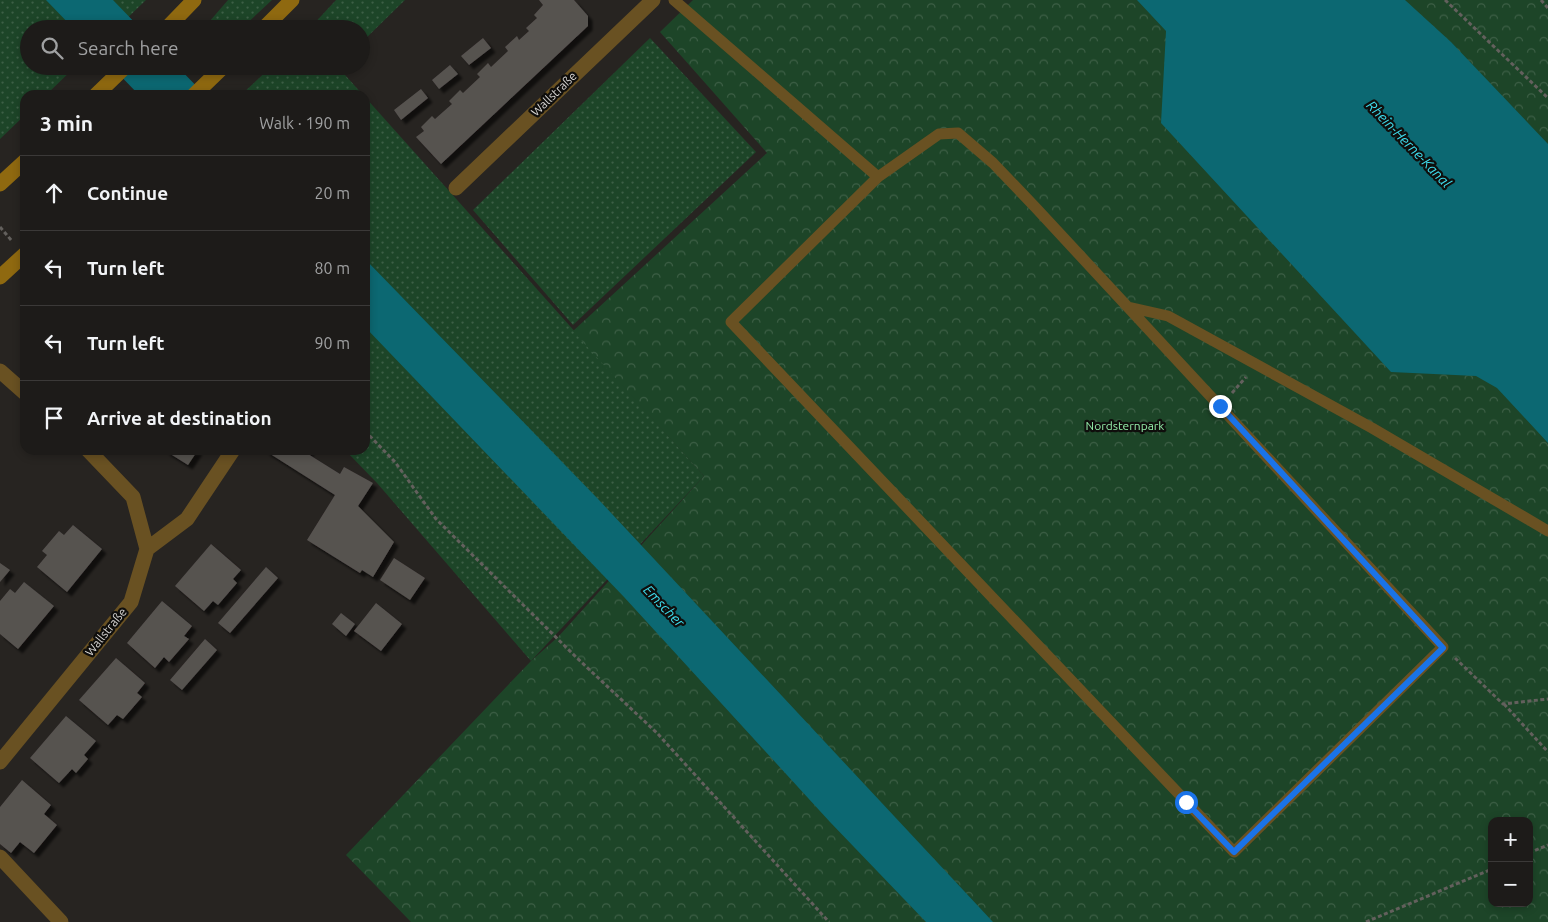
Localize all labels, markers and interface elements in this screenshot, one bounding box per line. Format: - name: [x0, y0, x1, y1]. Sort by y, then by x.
- search box: [20, 20, 370, 75]
- icon: search: [38, 34, 66, 62]
- text: Search here: [78, 37, 178, 59]
- street label: Wallstraße: [528, 69, 579, 118]
- water label: Rhein-Herne-Kanal: [1363, 97, 1455, 191]
- text: 3 min: [40, 111, 93, 135]
- text: Walk · 190 m: [259, 114, 350, 132]
- icon: ahead: [40, 179, 68, 207]
- text: Continue: [87, 182, 168, 204]
- text: 20 m: [314, 184, 350, 202]
- icon: left: [40, 254, 68, 282]
- text: Turn left: [87, 257, 165, 279]
- text: 80 m: [314, 259, 350, 277]
- icon: left: [40, 329, 68, 357]
- text: Turn left: [87, 332, 165, 354]
- text: 90 m: [314, 334, 350, 352]
- route end: [1209, 395, 1232, 418]
- icon: arrive: [40, 404, 68, 432]
- text: Arrive at destination: [87, 407, 272, 429]
- park label: Nordsternpark: [1086, 419, 1164, 432]
- water label: Emscher: [640, 582, 688, 631]
- street label: Wallstraße: [82, 605, 129, 658]
- route start: [1175, 791, 1198, 814]
- map controls: [1488, 817, 1533, 907]
- button: +: [1488, 817, 1533, 862]
- button: −: [1488, 862, 1533, 907]

